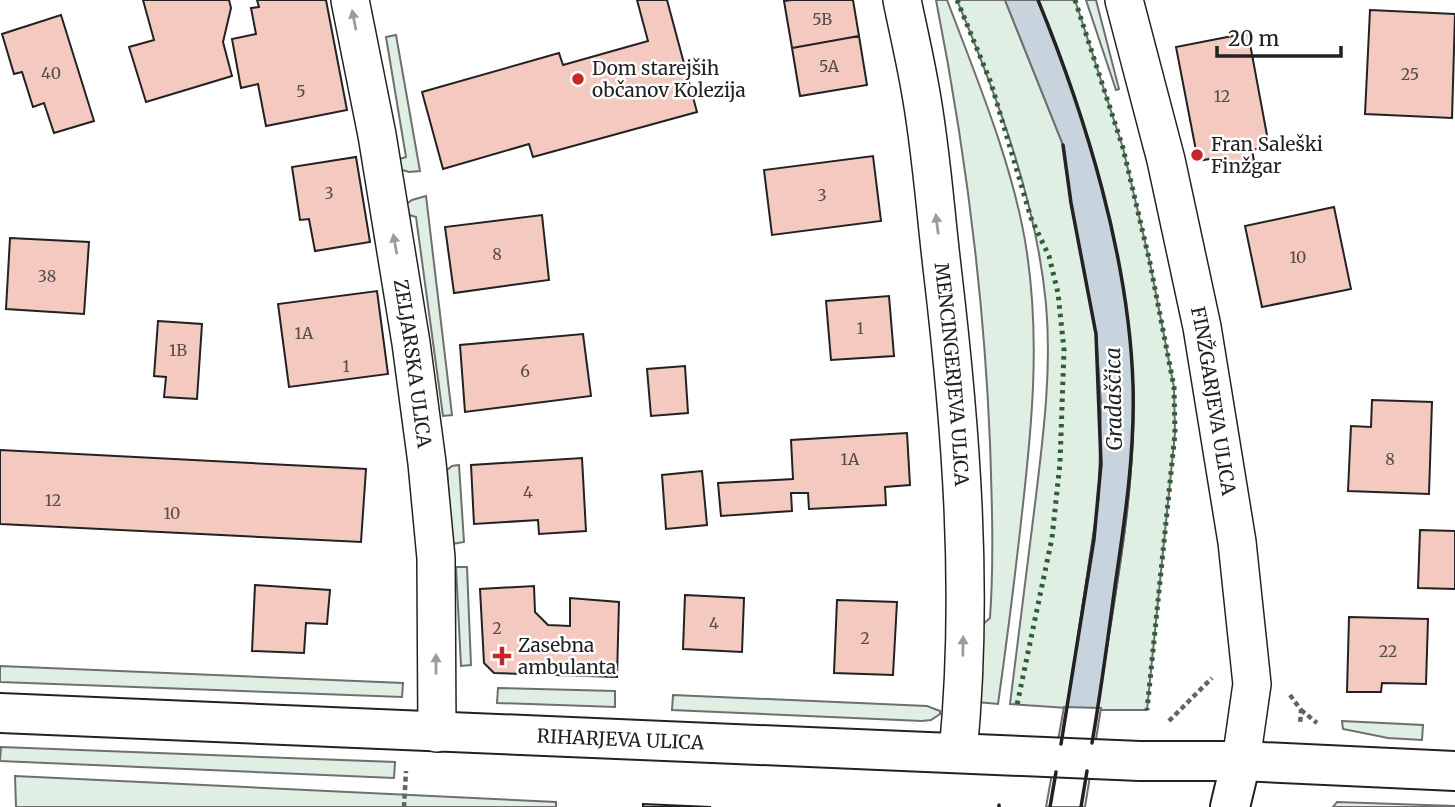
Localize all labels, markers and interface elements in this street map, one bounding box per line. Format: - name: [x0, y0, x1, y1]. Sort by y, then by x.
- one-way arrow: [349, 9, 360, 31]
- house number: 5B: [812, 9, 832, 29]
- scale bar: [1217, 14, 1341, 58]
- text: 20 m: [1228, 25, 1280, 52]
- place label: Dom starejših občanov Kolezija: [592, 56, 746, 102]
- house number: 5A: [819, 56, 840, 76]
- house number: 40: [41, 63, 61, 83]
- house number: 25: [1401, 64, 1419, 84]
- marker: Dom starejših občanov Kolezija: [570, 71, 586, 87]
- house number: 5: [296, 81, 306, 101]
- house number: 12: [1214, 86, 1230, 106]
- place label: Fran Saleški Finžgar: [1211, 132, 1323, 178]
- marker: Fran Saleški Finžgar: [1189, 147, 1205, 163]
- house number: 3: [324, 183, 334, 203]
- house number: 3: [817, 185, 827, 205]
- one-way arrow: [931, 213, 942, 235]
- one-way arrow: [389, 233, 400, 255]
- house number: 8: [492, 244, 502, 264]
- house number: 10: [1290, 247, 1306, 267]
- street label: MENCINGERJEVA ULICA: [930, 261, 974, 487]
- house number: 38: [38, 266, 56, 286]
- street label: ZELJARSKA ULICA: [389, 277, 437, 450]
- street label: FINŽGARJEVA ULICA: [1186, 304, 1241, 498]
- house number: 1: [856, 318, 864, 338]
- house number: 1A: [295, 323, 314, 343]
- house number: 1B: [169, 340, 187, 360]
- water label: Gradaščica: [1099, 347, 1128, 451]
- house number: 1: [342, 356, 350, 376]
- house number: 6: [520, 361, 530, 381]
- house number: 1A: [841, 449, 860, 469]
- house number: 8: [1385, 449, 1395, 469]
- house number: 4: [523, 482, 533, 502]
- house number: 12: [45, 490, 61, 510]
- house number: 10: [164, 503, 180, 523]
- house number: 4: [709, 613, 719, 633]
- house number: 2: [492, 618, 502, 638]
- house number: 2: [860, 628, 870, 648]
- place label: Zasebna ambulanta: [518, 633, 616, 679]
- one-way arrow: [958, 635, 969, 657]
- house number: 22: [1379, 641, 1397, 661]
- marker: Zasebna ambulanta: [492, 646, 512, 666]
- one-way arrow: [430, 653, 442, 675]
- street label: RIHARJEVA ULICA: [536, 724, 705, 755]

